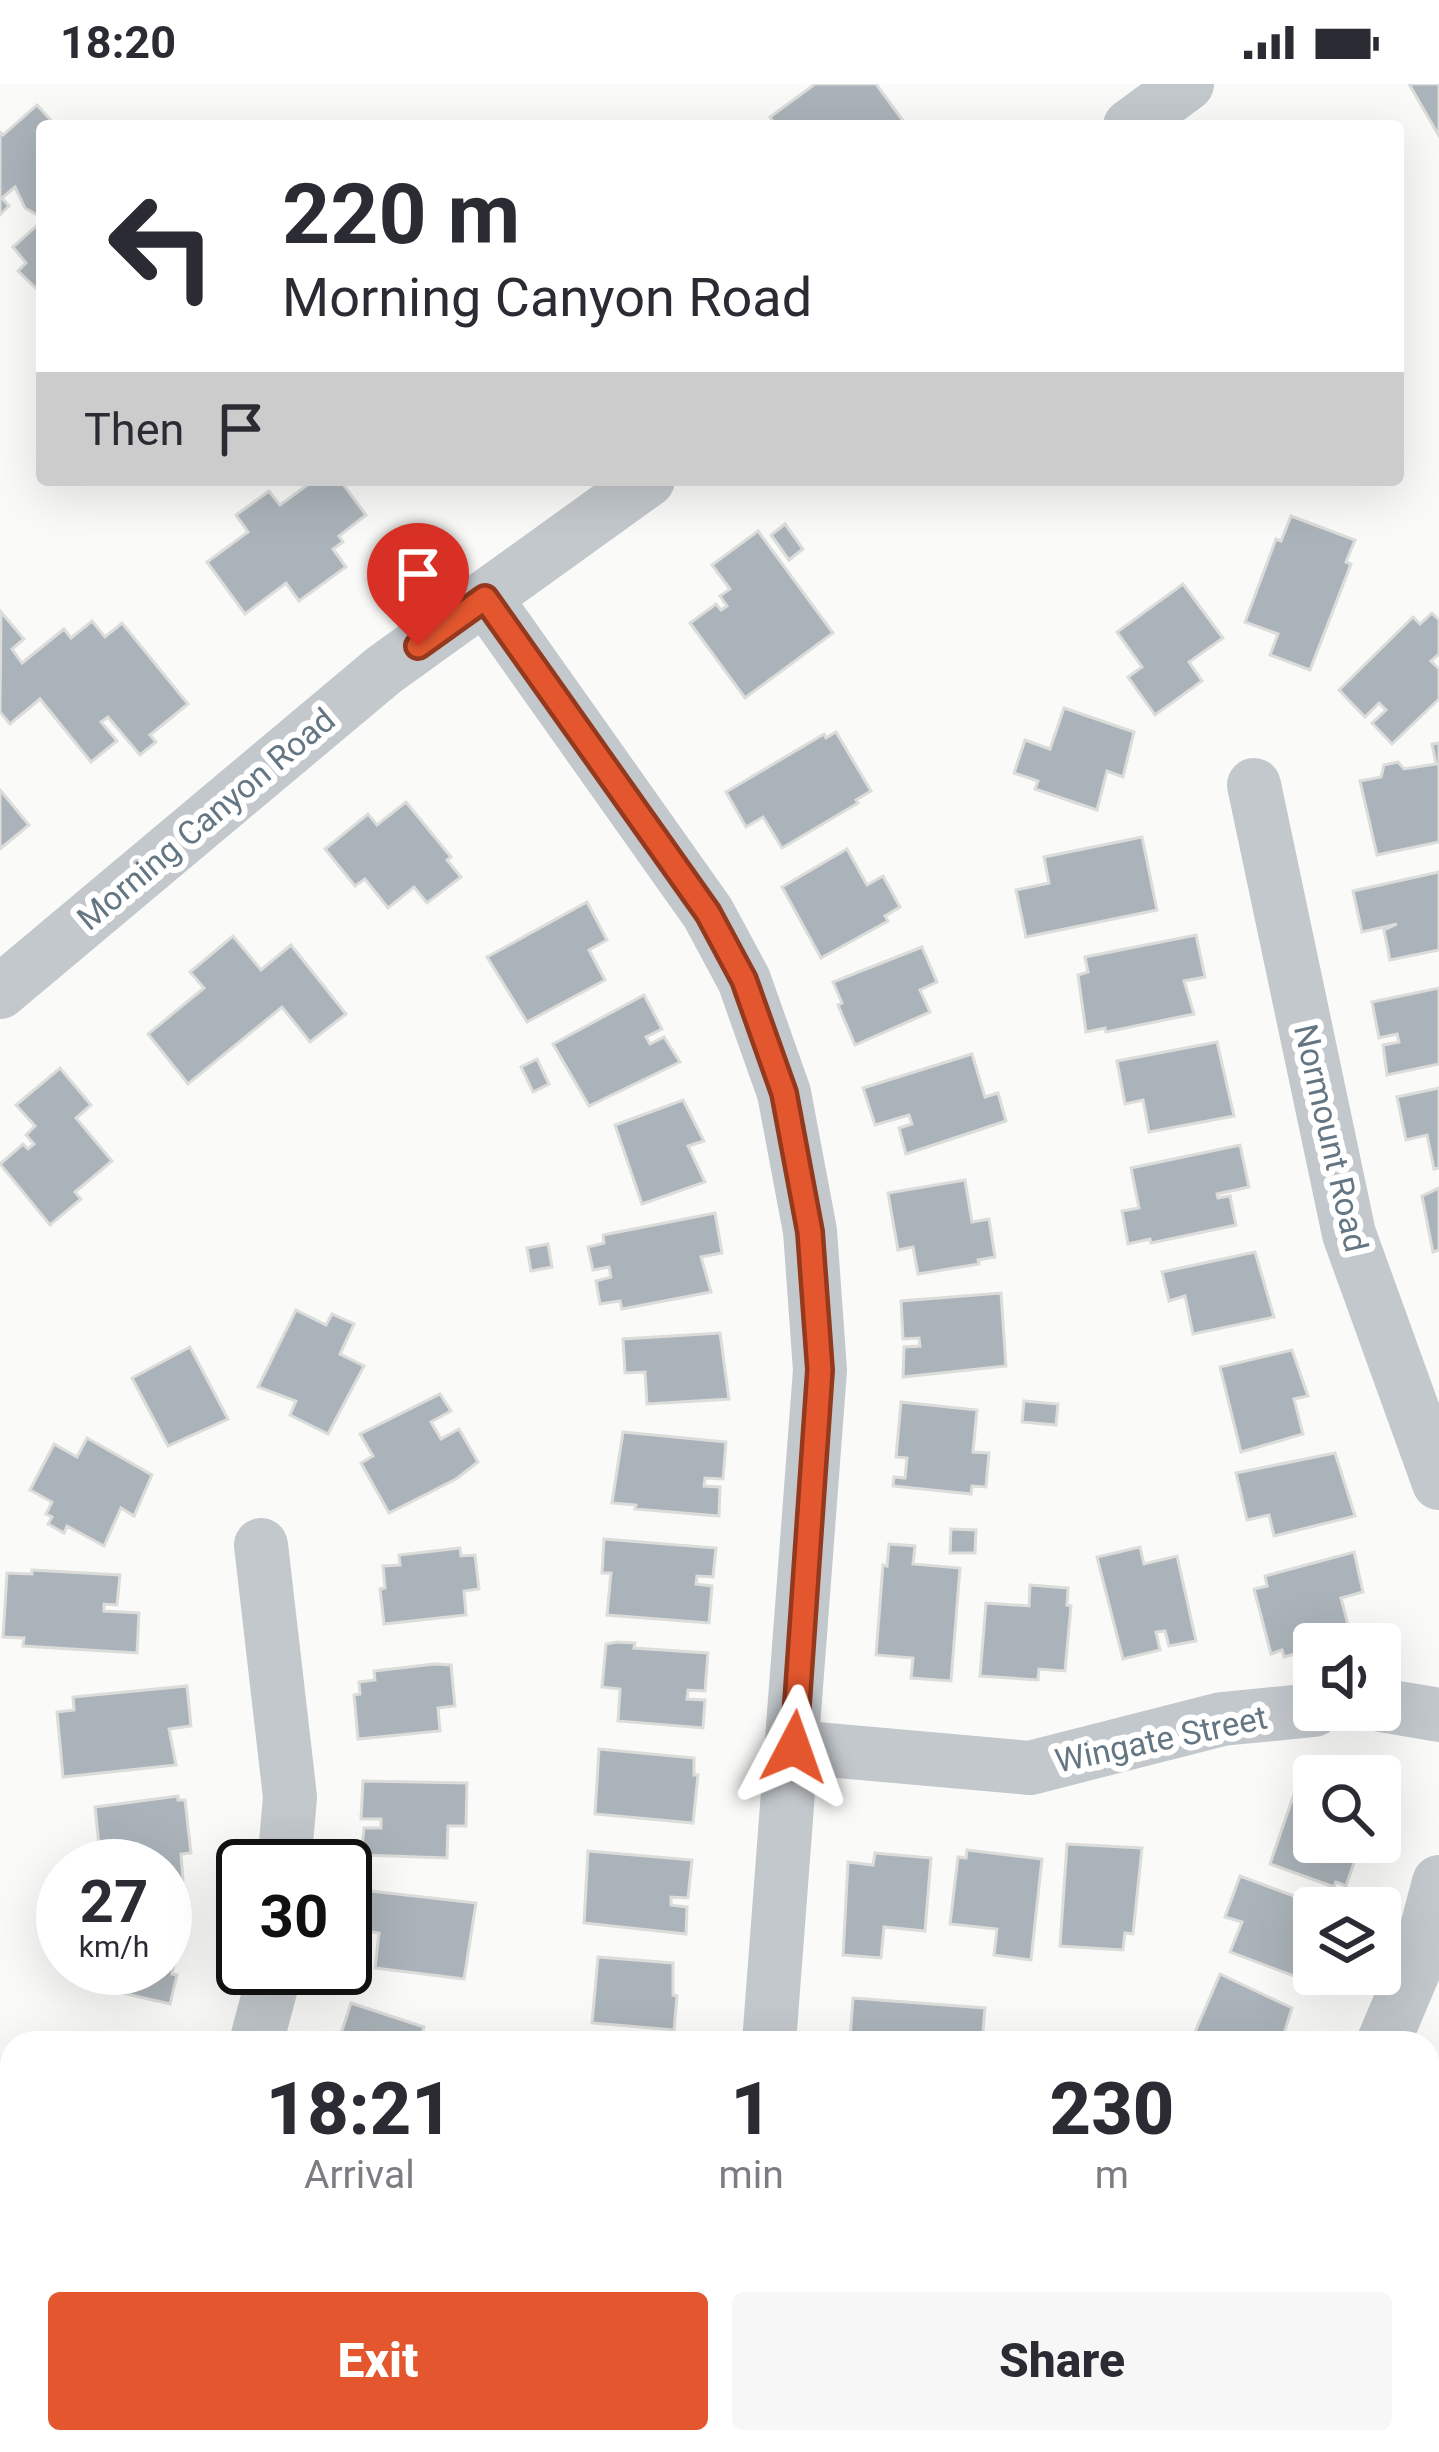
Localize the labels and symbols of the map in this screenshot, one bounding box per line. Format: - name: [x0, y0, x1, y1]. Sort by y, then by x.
- pin: [367, 523, 469, 646]
- street label: Morning Canyon Road: [69, 700, 343, 938]
- street label: Normount Road: [1286, 1020, 1376, 1256]
- position arrow: [731, 1684, 857, 1810]
- street label: Wingate Street: [1052, 1698, 1270, 1780]
- speed limit sign: 30: [216, 1839, 372, 1995]

